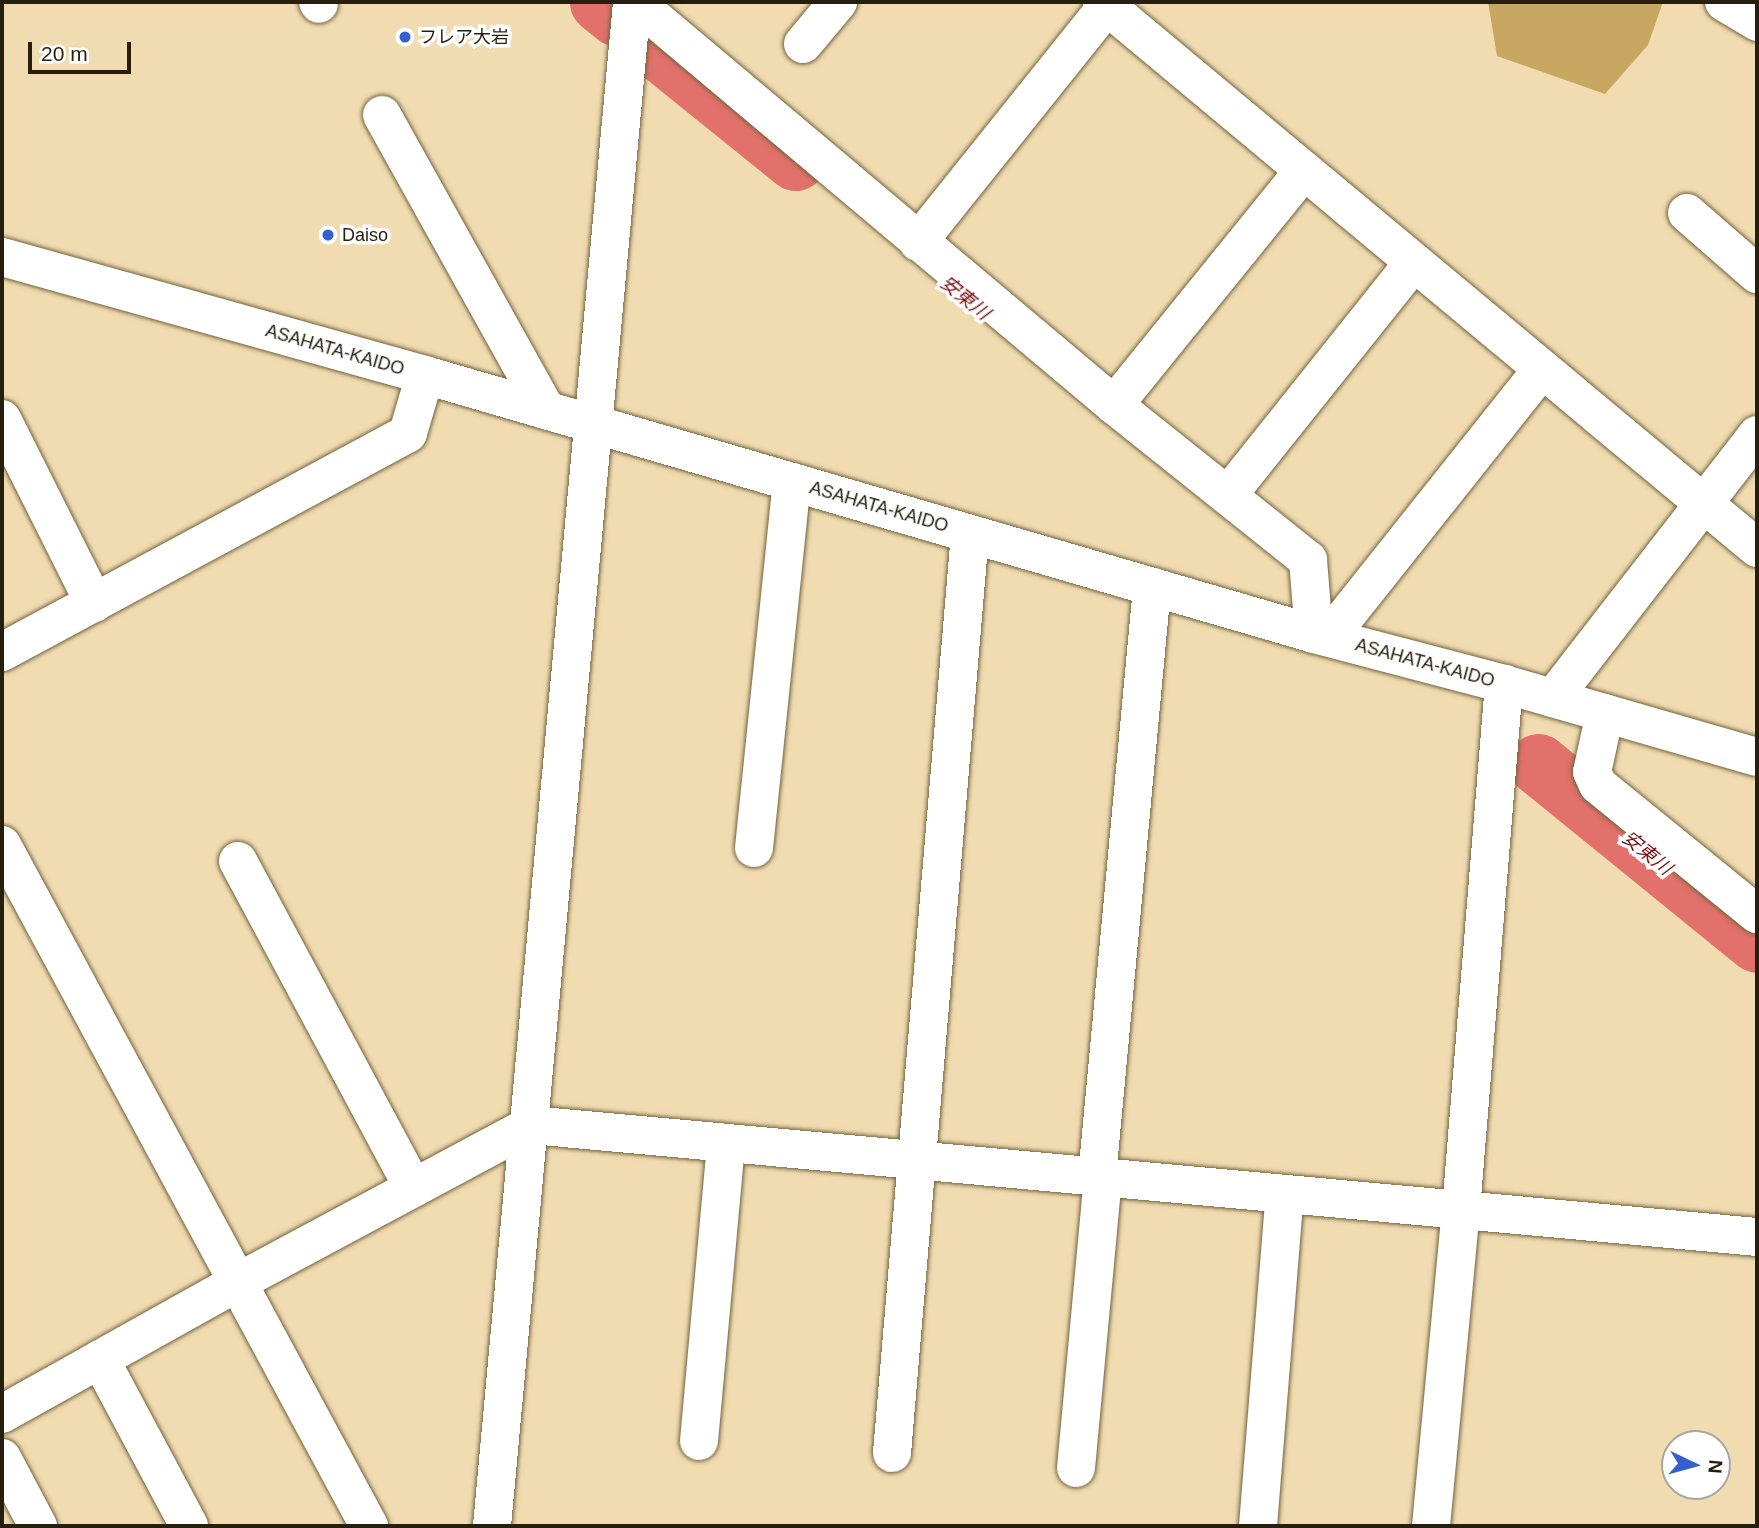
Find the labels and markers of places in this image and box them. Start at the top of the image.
place label: フレア大岩 [419,26,509,48]
marker: フレア大岩 [397,29,413,45]
place label: Daiso [342,224,388,246]
marker: Daiso [320,227,336,243]

